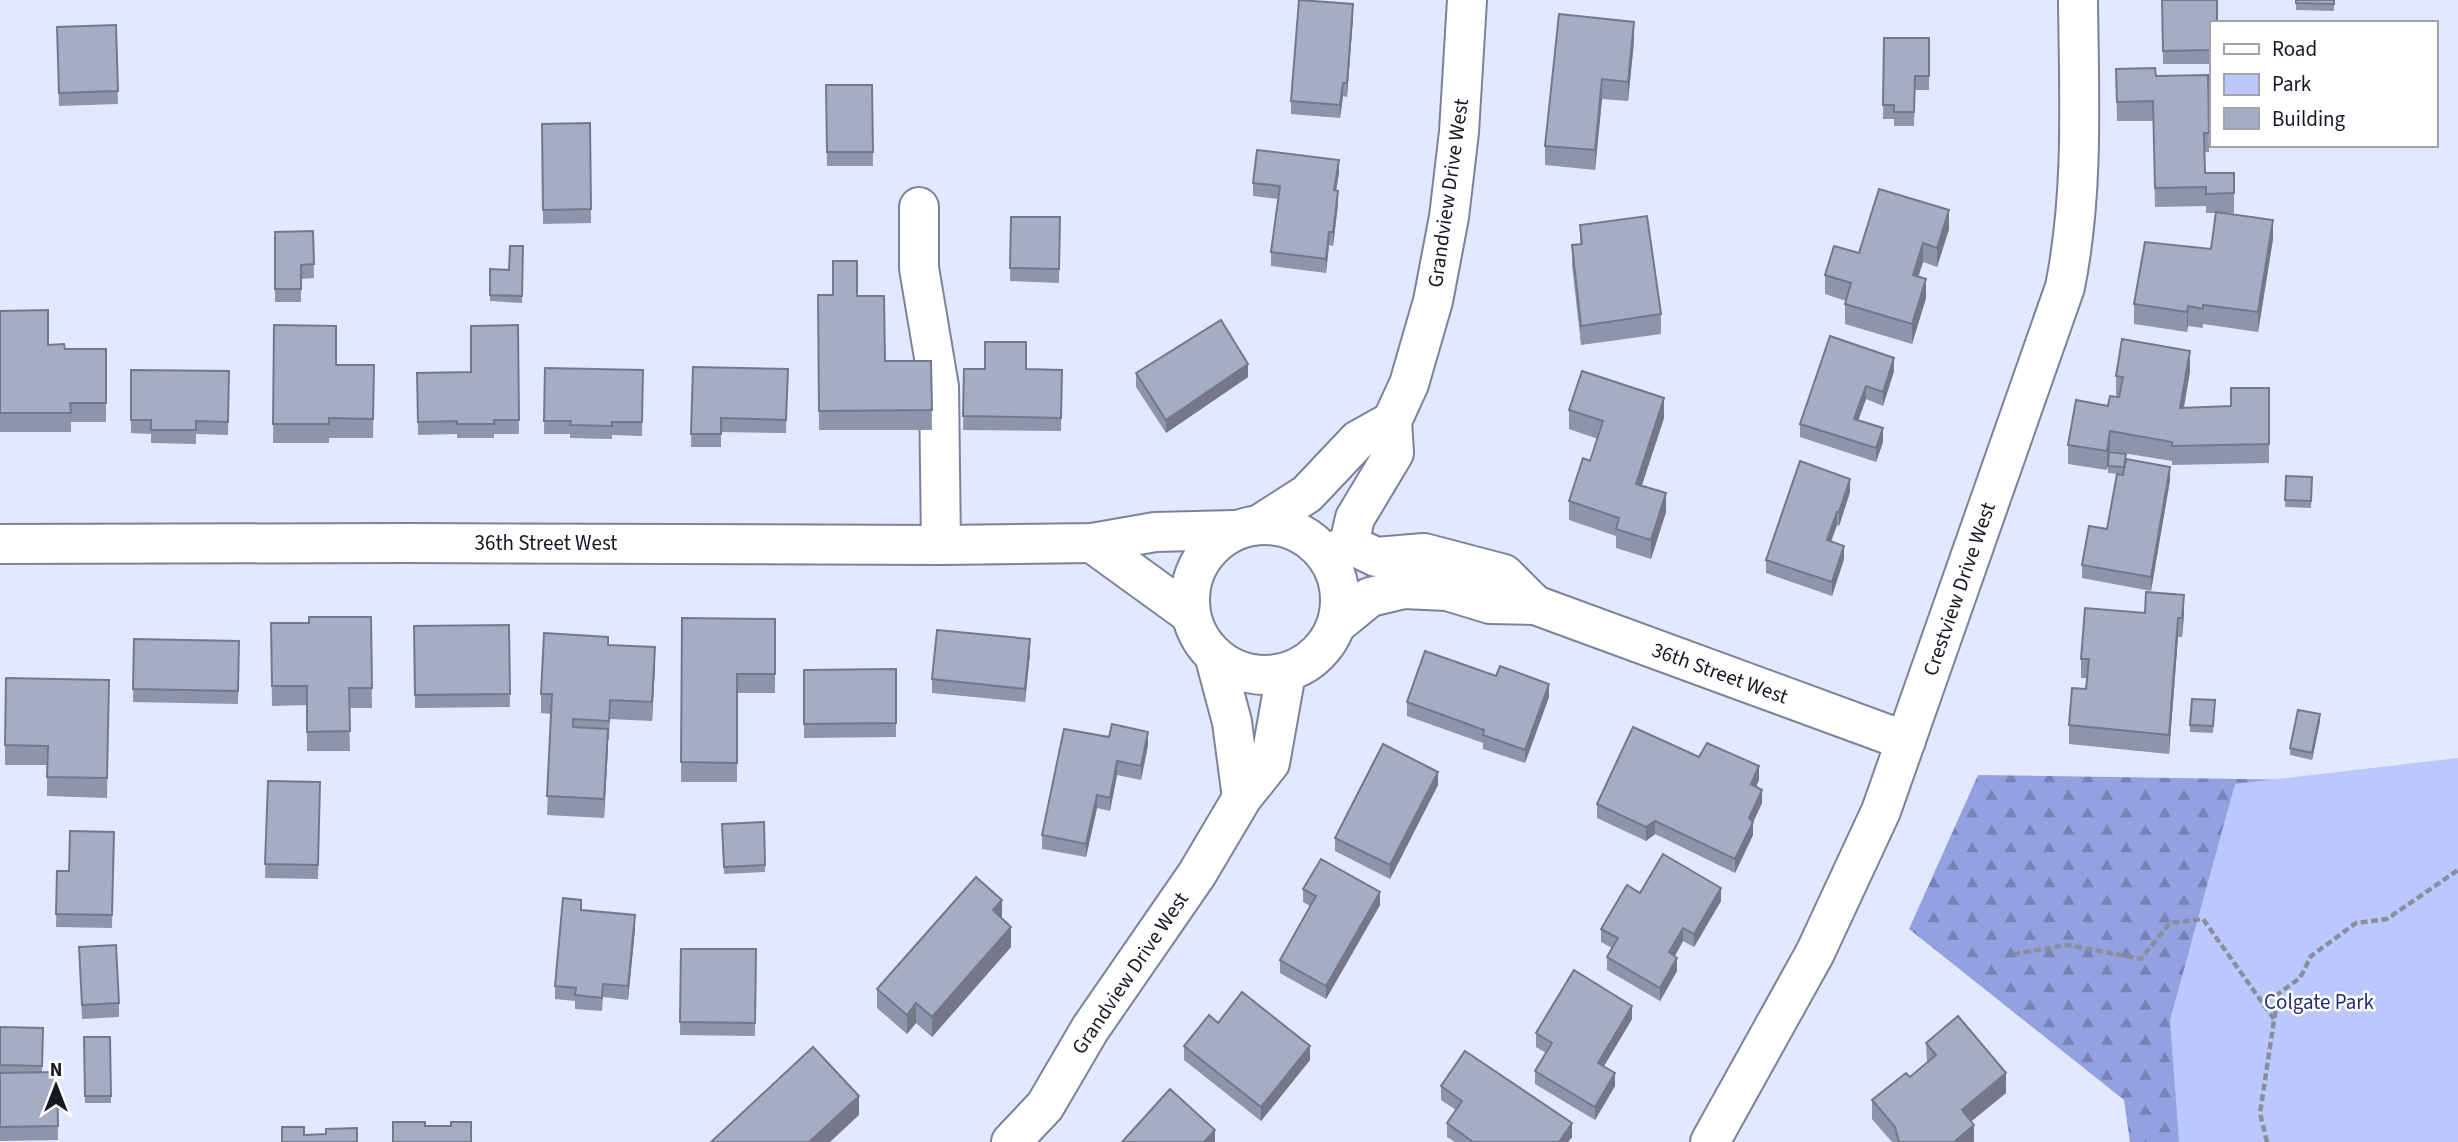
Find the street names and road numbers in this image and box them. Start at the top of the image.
street label: Grandview Drive West [1420,97,1476,289]
street label: Crestview Drive West [1915,498,2003,680]
street label: 36th Street West [475,528,617,558]
street label: 36th Street West [1648,634,1792,712]
street label: Grandview Drive West [1064,886,1196,1060]

